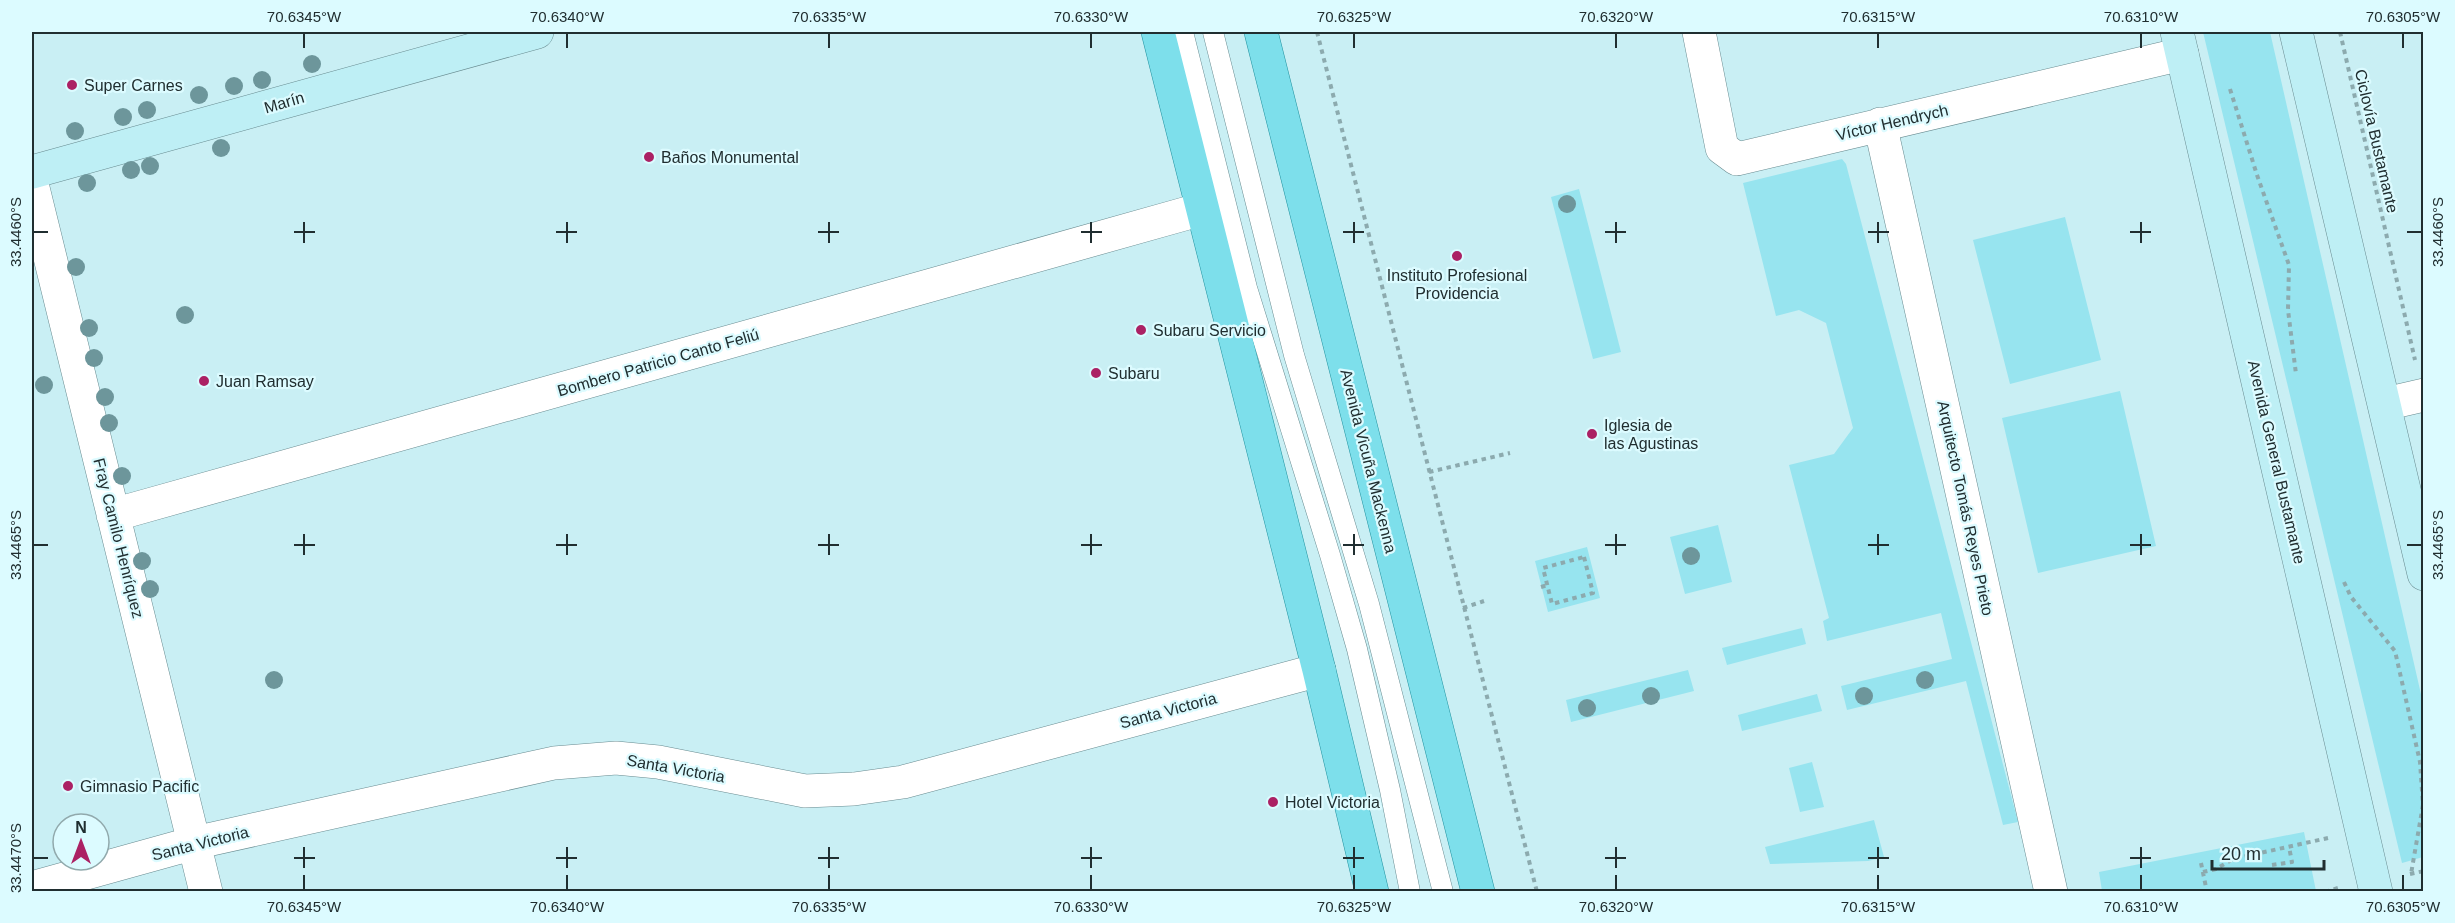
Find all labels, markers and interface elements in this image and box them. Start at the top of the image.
text: 70.6345°W [267,8,342,25]
text: 70.6340°W [530,8,605,25]
text: 70.6335°W [792,8,867,25]
text: 70.6330°W [1054,8,1129,25]
text: 70.6325°W [1317,8,1392,25]
text: 70.6320°W [1579,8,1654,25]
text: 70.6315°W [1841,8,1916,25]
text: 70.6310°W [2104,8,2179,25]
text: 70.6305°W [2366,8,2441,25]
street label: Ciclovía Bustamante [2352,68,2401,215]
place label: Super Carnes [84,77,183,94]
marker: Super Carnes [65,78,79,92]
street label: Marín [262,89,306,116]
street label: Víctor Hendrych [1834,101,1950,144]
place label: Baños Monumental [661,149,799,166]
marker: Baños Monumental [642,150,656,164]
text: 33.4460°S [7,197,24,267]
text: 33.4460°S [2429,197,2446,267]
marker: Instituto Profesional Providencia [1450,249,1464,263]
place label: Instituto Profesional Providencia [1387,267,1527,302]
place label: Subaru Servicio [1153,322,1266,339]
marker: Subaru Servicio [1134,323,1148,337]
street label: Bombero Patricio Canto Feliú [555,326,761,399]
street label: Avenida General Bustamante [2245,359,2308,566]
place label: Subaru [1108,365,1160,382]
marker: Subaru [1089,366,1103,380]
street label: Avenida Vicuña Mackenna [1337,367,1400,555]
place label: Juan Ramsay [216,373,314,390]
marker: Juan Ramsay [197,374,211,388]
street label: Arquitecto Tomás Reyes Prieto [1934,399,1997,617]
place label: Iglesia de las Agustinas [1604,417,1698,452]
marker: Iglesia de las Agustinas [1585,427,1599,441]
street label: Fray Camilo Henríquez [90,456,147,620]
text: 33.4465°S [7,510,24,580]
text: 33.4465°S [2429,510,2446,580]
street label: Santa Victoria [1118,689,1218,732]
street label: Santa Victoria [626,751,726,786]
place label: Gimnasio Pacific [80,778,199,795]
marker: Gimnasio Pacific [61,779,75,793]
place label: Hotel Victoria [1285,794,1380,811]
marker: Hotel Victoria [1266,795,1280,809]
north arrow [51,812,111,872]
text: N [75,819,87,836]
text: 33.4470°S [7,823,24,893]
street label: Santa Victoria [150,823,250,864]
scale bar [2212,833,2324,871]
text: 20 m [2221,844,2261,864]
text: 70.6345°W [267,898,342,915]
text: 70.6340°W [530,898,605,915]
text: 70.6335°W [792,898,867,915]
text: 70.6330°W [1054,898,1129,915]
text: 70.6325°W [1317,898,1392,915]
text: 70.6320°W [1579,898,1654,915]
text: 70.6315°W [1841,898,1916,915]
text: 70.6310°W [2104,898,2179,915]
text: 70.6305°W [2366,898,2441,915]

